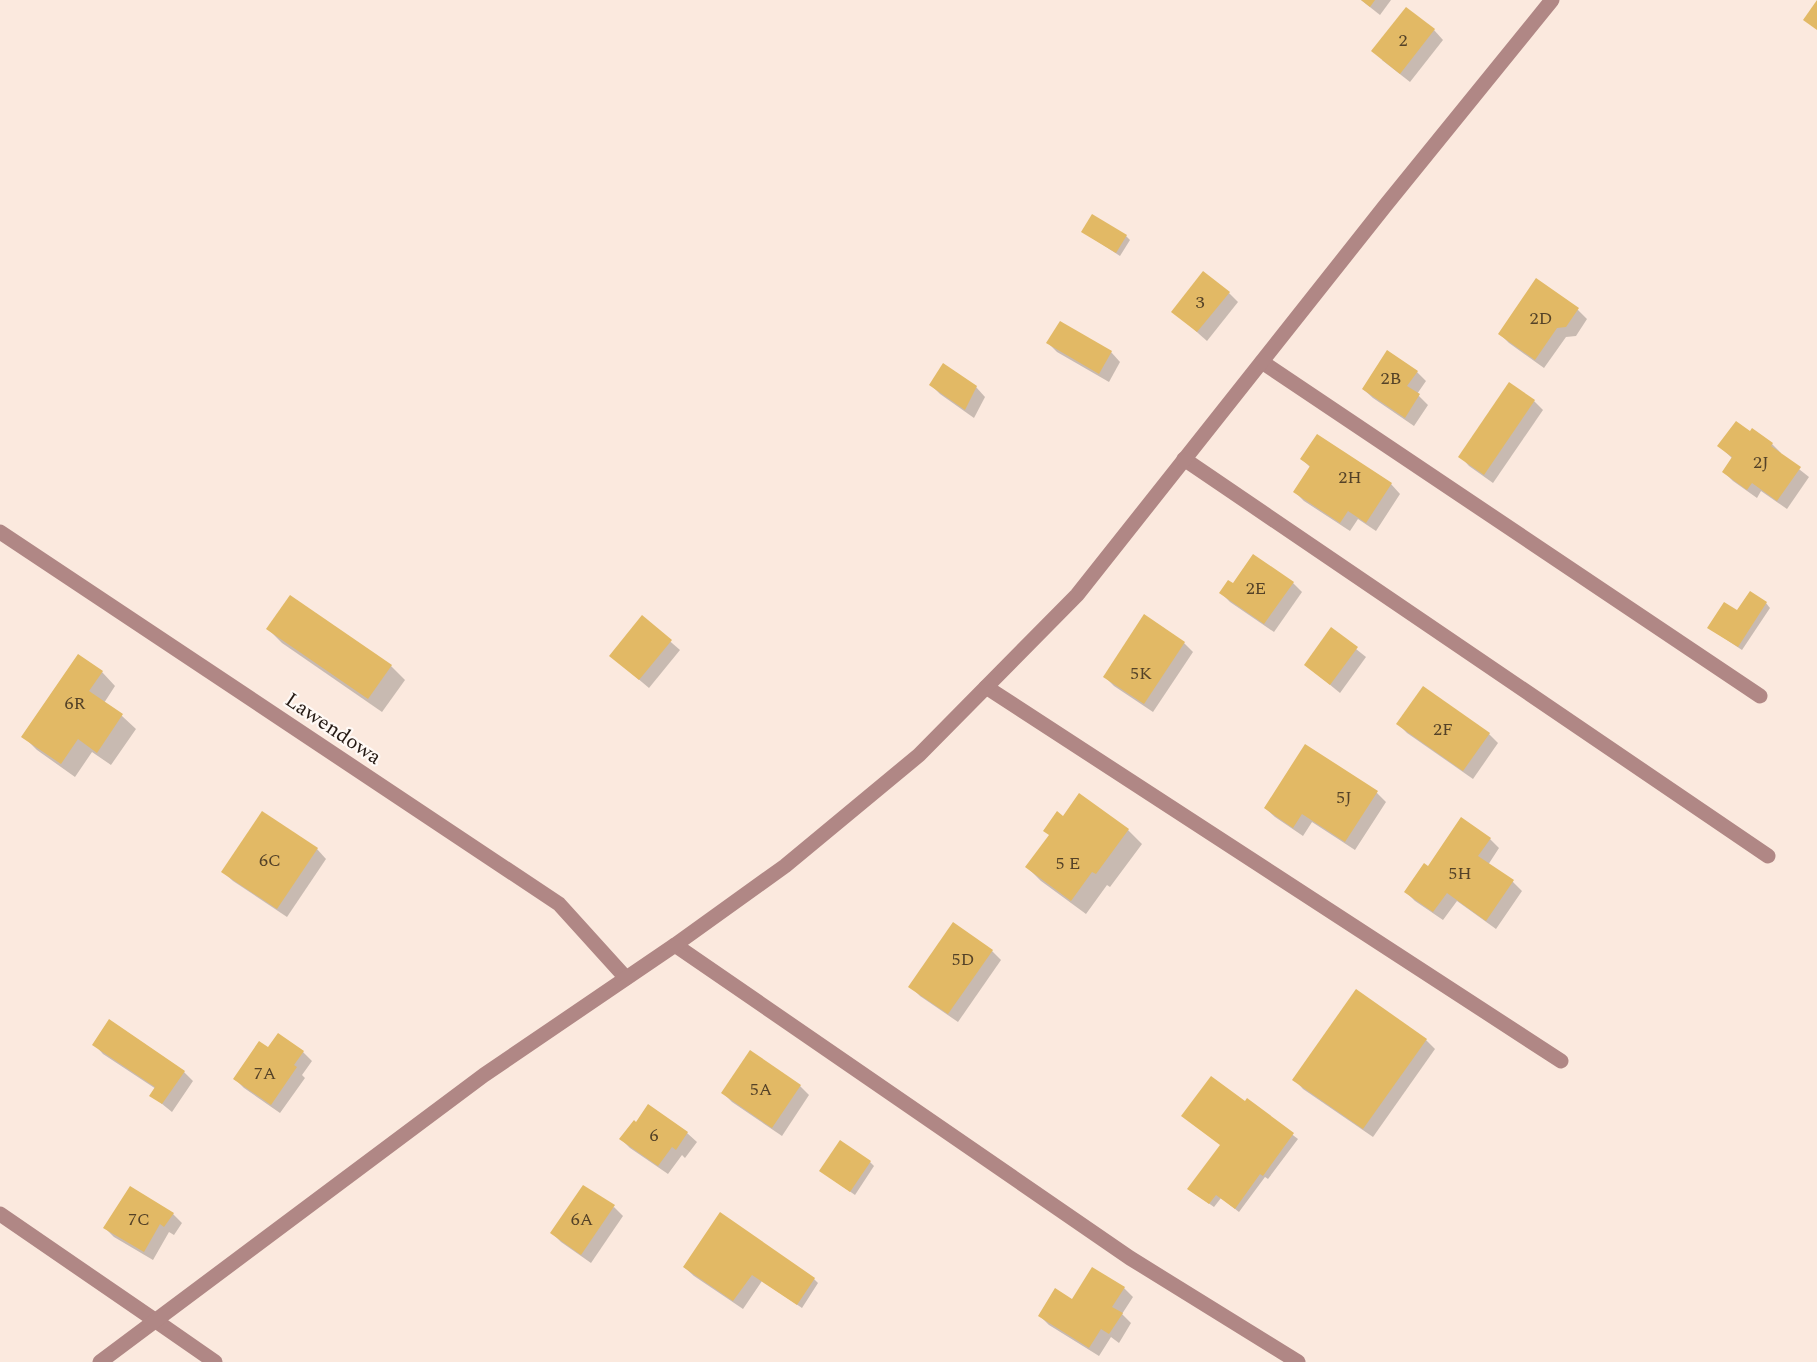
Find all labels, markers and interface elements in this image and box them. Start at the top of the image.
house number: 2 [1399,27,1408,54]
house number: 3 [1196,289,1205,316]
house number: 2D [1530,305,1552,332]
house number: 2B [1381,365,1401,392]
house number: 2J [1753,449,1769,476]
house number: 2H [1338,464,1362,491]
house number: 2E [1246,575,1266,602]
house number: 5K [1130,660,1152,687]
street label: Lawendowa [278,685,389,774]
house number: 6R [65,690,86,717]
house number: 2F [1433,716,1453,743]
house number: 5J [1336,784,1352,811]
house number: 6C [259,847,281,874]
house number: 5 E [1055,850,1081,877]
house number: 5H [1448,860,1472,887]
house number: 5D [952,946,974,973]
house number: 7A [254,1060,276,1087]
house number: 5A [750,1076,772,1103]
house number: 6 [650,1122,659,1149]
house number: 7C [128,1206,150,1233]
house number: 6A [571,1206,593,1233]

